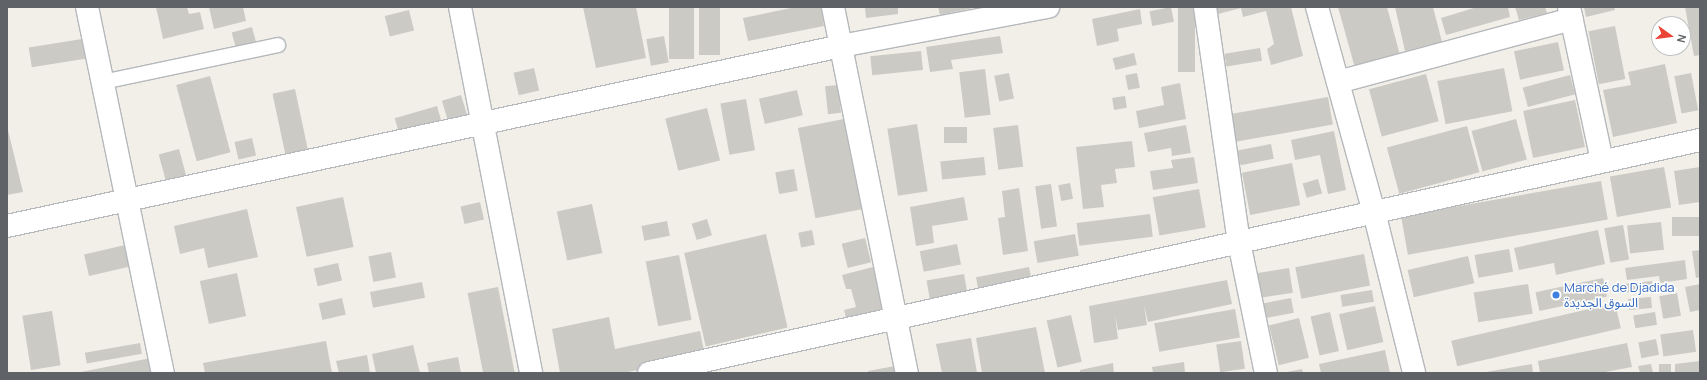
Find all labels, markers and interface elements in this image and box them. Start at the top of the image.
north arrow [1651,16,1691,56]
text: N [1674,33,1690,44]
place label: Marché de Djadida السوق الجديدة [1564,280,1675,311]
marker: Marché de Djadida السوق الجديدة [1551,290,1561,300]

